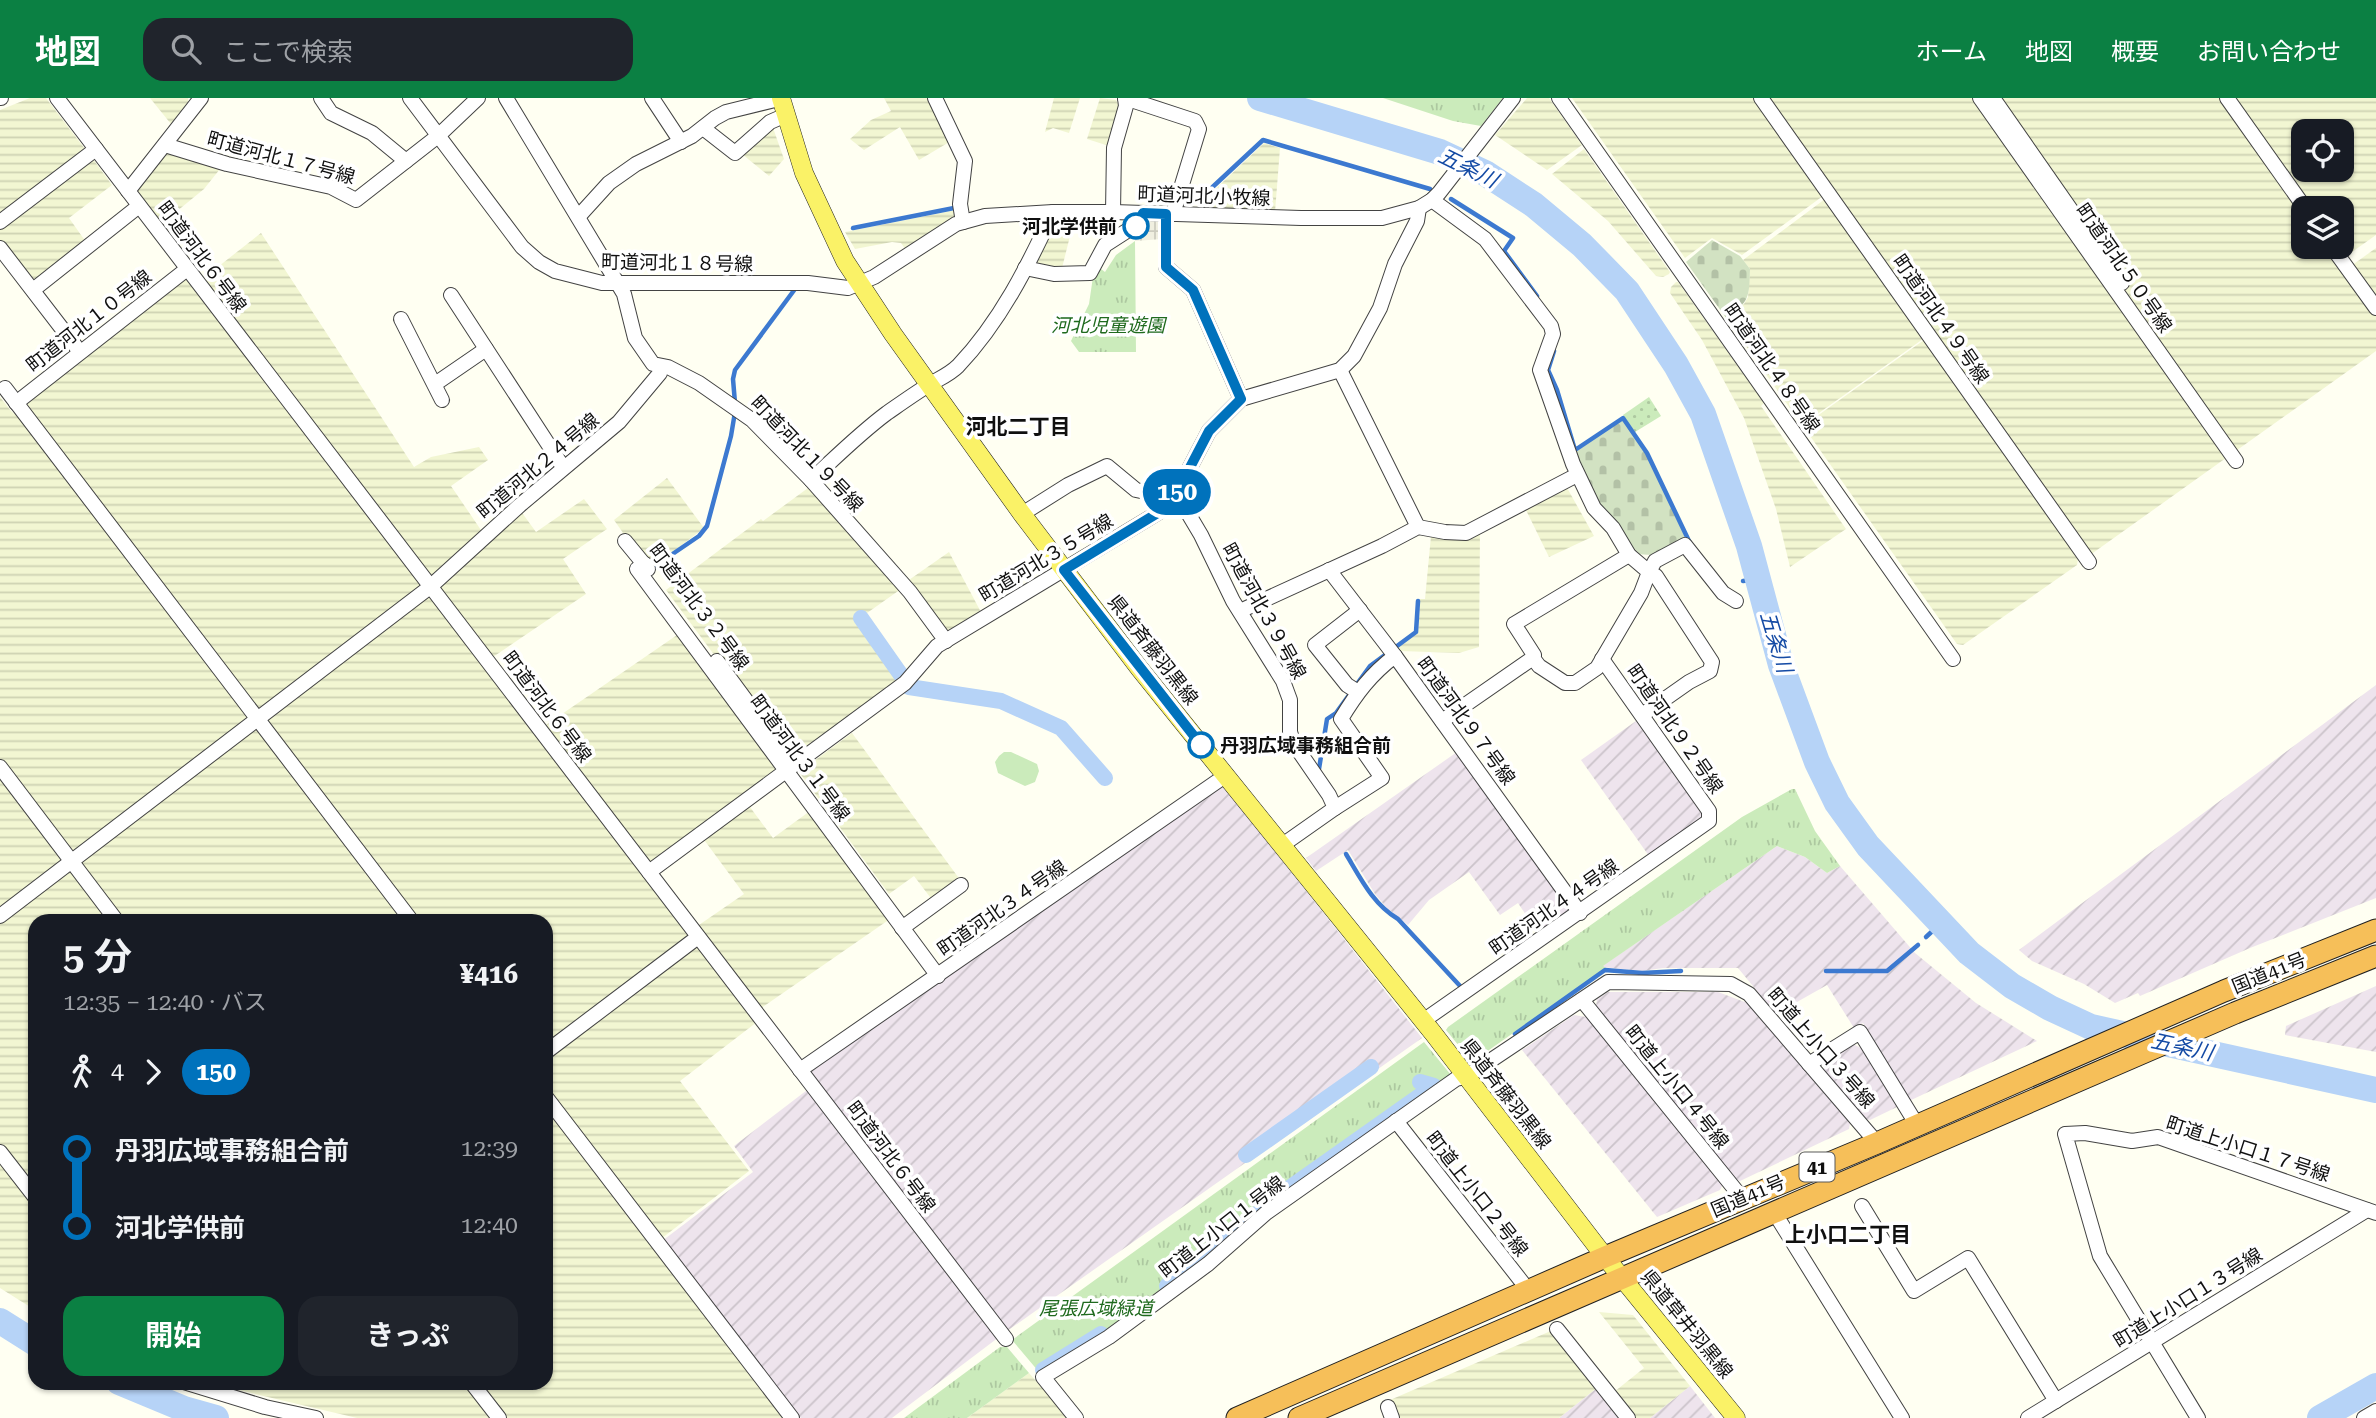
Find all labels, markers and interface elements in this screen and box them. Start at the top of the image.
search box [143,18,633,81]
icon: search [167,30,205,68]
text: 地図 [35,32,101,71]
text: ここで検索 [223,37,353,67]
text: ホーム [1916,38,1987,66]
text: 地図 [2025,38,2073,66]
text: 概要 [2111,38,2159,66]
text: お問い合わせ [2197,38,2341,66]
map controls [2291,119,2354,259]
button: locate [2291,119,2354,182]
street label: 町道河北１７号線 [205,127,357,189]
water label: 五条川 [1434,143,1503,193]
street label: 町道河北小牧線 [1137,182,1271,210]
button: layers [2291,196,2354,259]
street label: 町道河北６号線 [153,197,251,317]
street label: 町道河北５０号線 [2071,199,2177,337]
marker: 河北学供前 [1123,213,1149,239]
place label: 河北学供前 [1022,215,1117,238]
street label: 町道河北１８号線 [601,250,753,276]
street label: 町道河北４９号線 [1888,250,1994,388]
street label: 町道河北１０号線 [22,265,156,377]
street label: 町道河北４８号線 [1719,299,1825,437]
park label: 河北児童遊園 [1051,314,1168,337]
street label: 町道河北１９号線 [746,391,868,517]
street label: 町道河北２４号線 [472,408,604,524]
district label: 河北二丁目 [966,415,1071,439]
line badge: 150 [1137,469,1217,515]
text: 150 [1157,478,1197,506]
street label: 町道河北３５号線 [975,509,1117,607]
street label: 町道河北３２号線 [644,539,754,675]
street label: 町道河北３９号線 [1217,539,1311,683]
street label: 県道斉藤羽黒線 [1103,591,1203,709]
water label: 五条川 [1755,608,1797,678]
street label: 町道河北６号線 [498,647,596,767]
street label: 町道河北９７号線 [1412,653,1520,789]
street label: 町道河北９２号線 [1622,660,1728,798]
street label: 町道河北３１号線 [745,690,855,826]
marker: 丹羽広域事務組合前 [1188,732,1214,758]
place label: 丹羽広域事務組合前 [1220,734,1391,757]
street label: 町道河北４４号線 [1485,854,1623,960]
street label: 町道河北３４号線 [933,855,1071,961]
text: 5 分 [63,935,132,979]
street label: 国道41号 [2228,948,2310,998]
text: ¥416 [460,959,518,989]
street label: 町道上小口３号線 [1762,983,1880,1113]
text: 12:35 – 12:40 · バス [63,989,267,1016]
street label: 町道上小口４号線 [1620,1021,1734,1153]
water label: 五条川 [2149,1029,2217,1066]
street label: 県道斉藤羽黒線 [1456,1035,1556,1153]
icon: walk [63,1053,101,1091]
icon: forward [134,1053,172,1091]
text: 4 [111,1058,124,1085]
text: 150 [196,1058,236,1086]
street label: 町道河北６号線 [842,1097,940,1217]
street label: 町道上小口１７号線 [2163,1112,2333,1186]
street label: 町道上小口２号線 [1421,1127,1533,1261]
text: 12:39 [461,1135,518,1162]
text: 丹羽広域事務組合前 [115,1136,349,1166]
road number: 41 [1800,1152,1834,1182]
street label: 国道41号 [1707,1170,1789,1222]
street label: 町道上小口１号線 [1155,1171,1289,1283]
text: 12:40 [461,1212,518,1239]
text: 河北学供前 [115,1213,245,1243]
district label: 上小口二丁目 [1785,1223,1911,1247]
street label: 町道上小口１３号線 [2109,1243,2267,1353]
street label: 県道草井羽黒線 [1636,1265,1738,1383]
button: 開始 [63,1296,284,1376]
button: きっぷ [298,1296,518,1376]
park label: 尾張広域緑道 [1039,1297,1156,1320]

